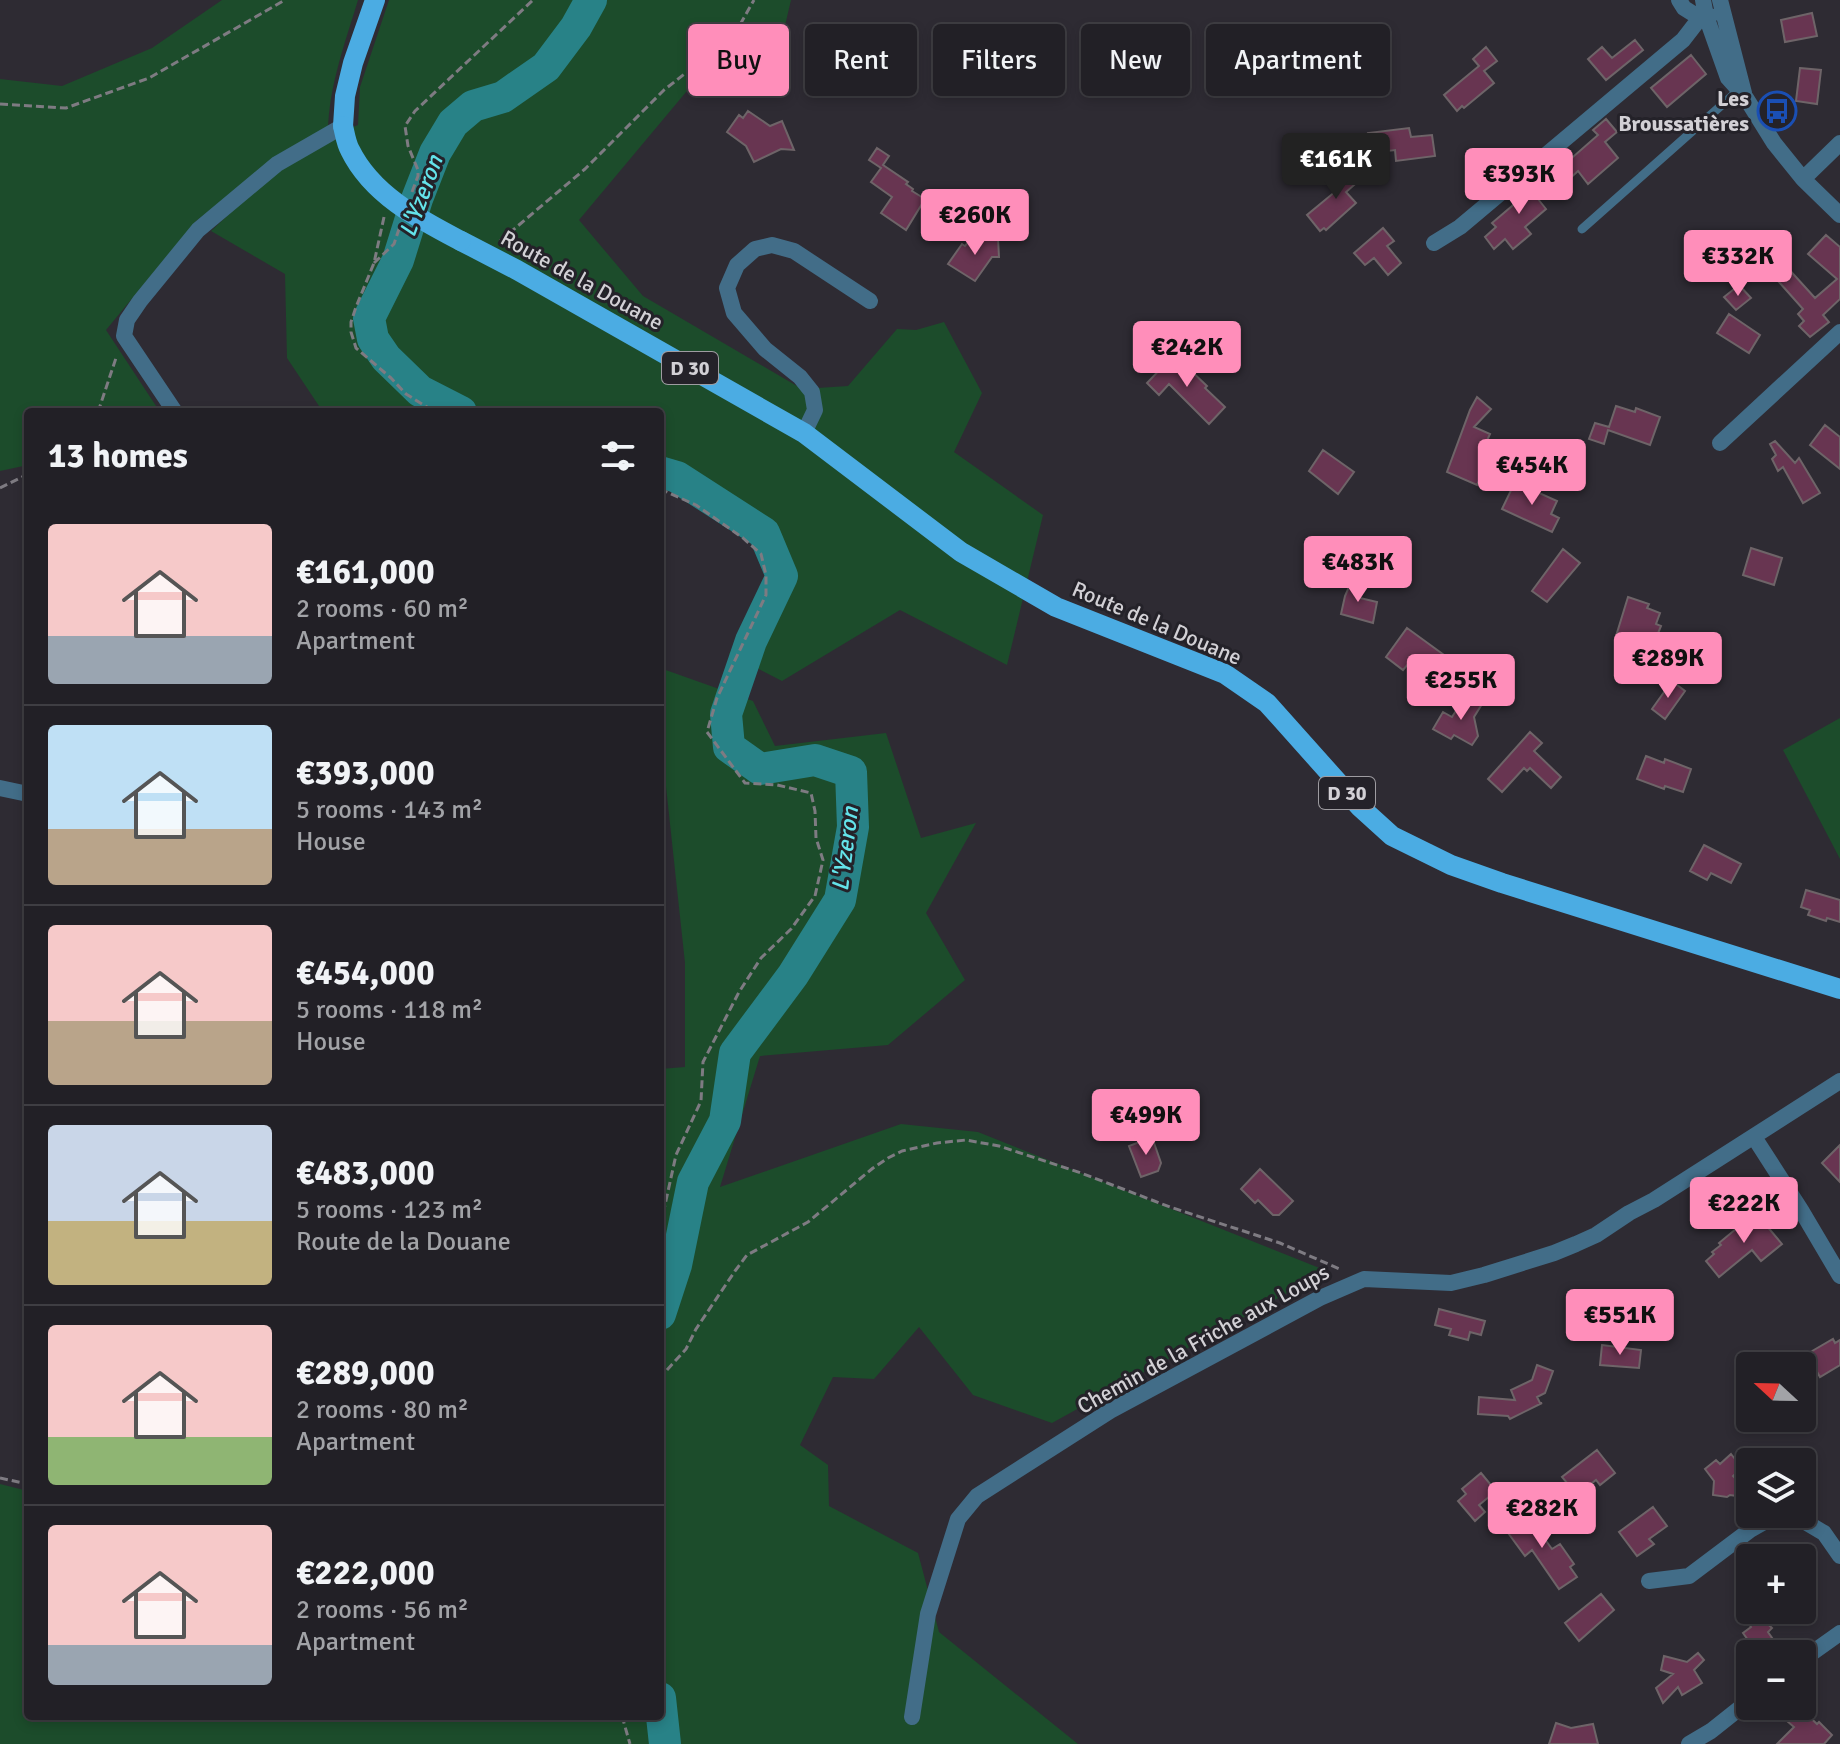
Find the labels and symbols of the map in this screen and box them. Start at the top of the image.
place label: Les Broussatières [1618,85,1749,137]
bus stop icon: Les Broussatières [1756,90,1798,132]
pin: €161K [1280,133,1392,201]
pin: €393K [1463,148,1575,216]
water label: L'Yzeron [392,150,450,241]
pin: €260K [919,189,1031,257]
street label: Route de la Douane [496,224,668,336]
pin: €332K [1682,230,1794,298]
pin: €242K [1131,321,1243,389]
road number: D 30 [662,352,718,384]
pin: €454K [1476,439,1588,507]
pin: €483K [1302,536,1414,604]
street label: Route de la Douane [1068,575,1246,671]
pin: €289K [1612,632,1724,700]
pin: €255K [1405,654,1517,722]
road number: D 30 [1319,777,1375,809]
water label: L'Yzeron [825,804,865,893]
pin: €499K [1090,1089,1202,1157]
pin: €222K [1688,1177,1800,1245]
street label: Chemin de la Friche aux Loups [1072,1258,1334,1420]
pin: €551K [1564,1289,1676,1357]
north arrow [1736,1352,1816,1432]
pin: €282K [1486,1482,1598,1550]

